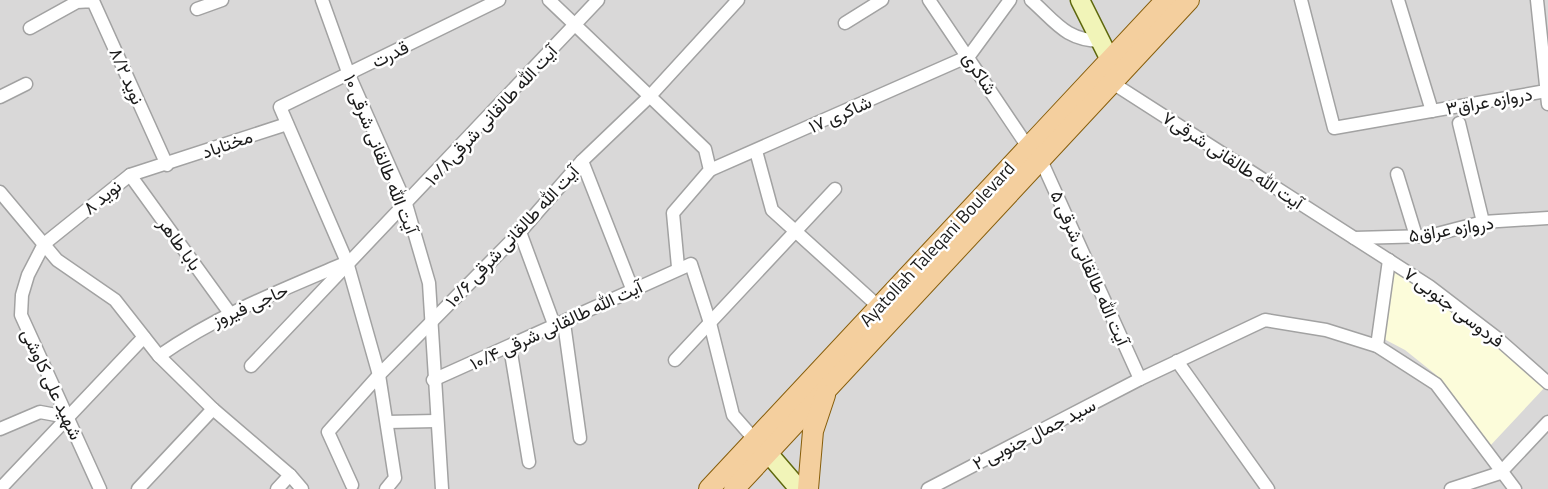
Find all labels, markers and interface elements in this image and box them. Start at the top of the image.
street label: قدرت [367,33,413,75]
street label: آیت الله طالقانی شرقی۱۰/۸ [418,37,565,191]
street label: نوید ۸/۲ [103,43,151,109]
street label: شاکری [956,46,1004,100]
street label: آیت الله طالقانی شرقی ۱۰ [337,70,426,239]
street label: دروازه عراق۳ [1444,80,1534,122]
street label: شاکری ۱۷ [804,88,876,140]
street label: آیت الله طالقانی شرقی۷ [1157,104,1310,217]
street label: مختاباد [198,123,256,165]
street label: Ayatollah Taleqani Boulevard [853,155,1021,333]
street label: آیت الله طالقانی شرقی ۱۰/۶ [439,157,587,313]
street label: نوید ۸ [77,173,127,221]
street label: آیت الله طالقانی شرقی ۵ [1044,186,1137,352]
street label: دروازه عراق۵ [1406,209,1496,249]
street label: بابا طاهر [151,211,209,276]
street label: فردوسی جنوبی ۷ [1398,260,1510,354]
street label: آیت الله طالقانی شرقی ۱۰/۴ [465,272,648,377]
street label: حاجی فیروز [207,276,292,334]
street label: شهید علی کاوشی [14,324,90,444]
street label: سید جمال جنوبی ۲ [968,391,1100,477]

